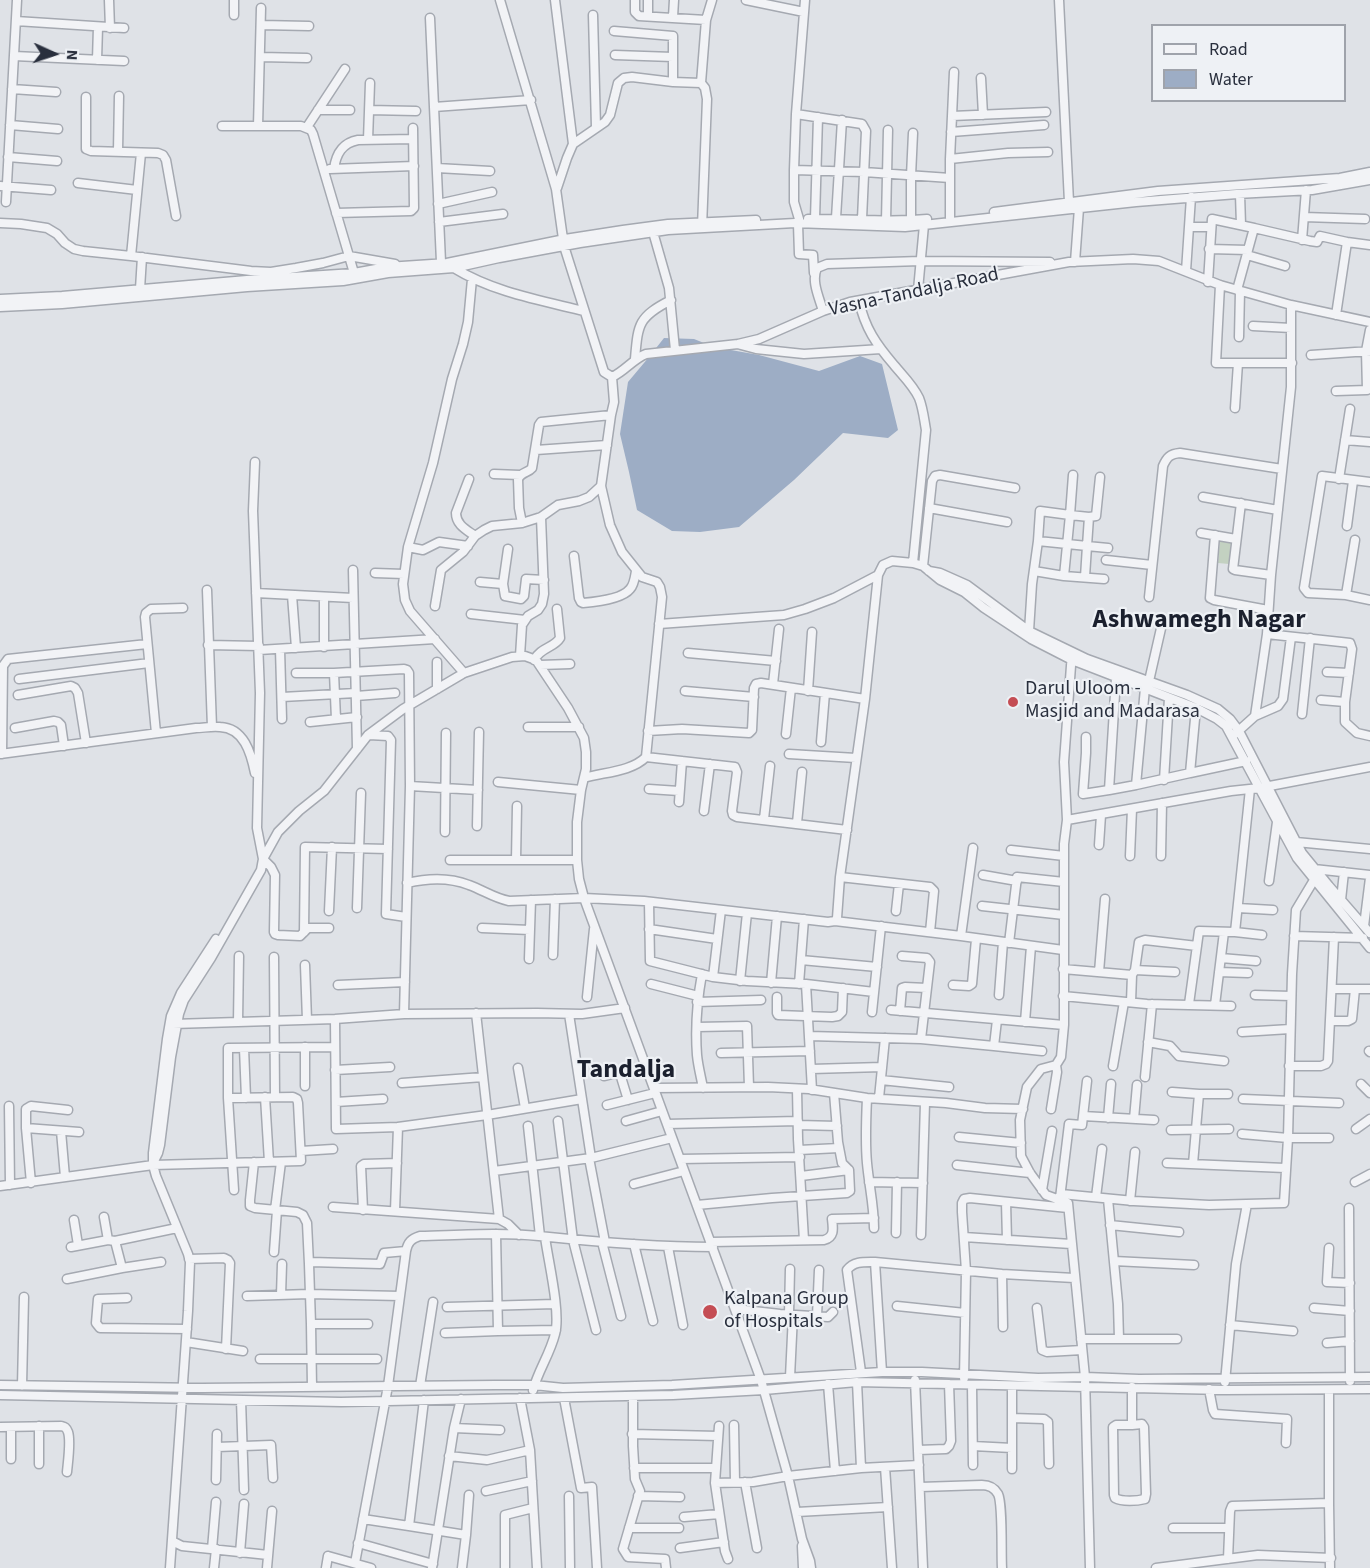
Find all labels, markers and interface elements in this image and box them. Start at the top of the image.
north arrow [24,24,84,84]
legend [1151,24,1346,102]
text: Road [1209,37,1248,62]
text: N [61,49,83,61]
text: Water [1209,67,1253,92]
street label: Vasna-Tandalja Road [827,263,1001,323]
district label: Ashwamegh Nagar [1092,605,1306,637]
place label: Darul Uloom - Masjid and Madarasa [1025,678,1200,725]
marker: Darul Uloom - Masjid and Madarasa [1006,695,1020,709]
district label: Tandalja [577,1055,675,1087]
place label: Kalpana Group of Hospitals [724,1288,849,1335]
marker: Kalpana Group of Hospitals [701,1303,719,1321]

